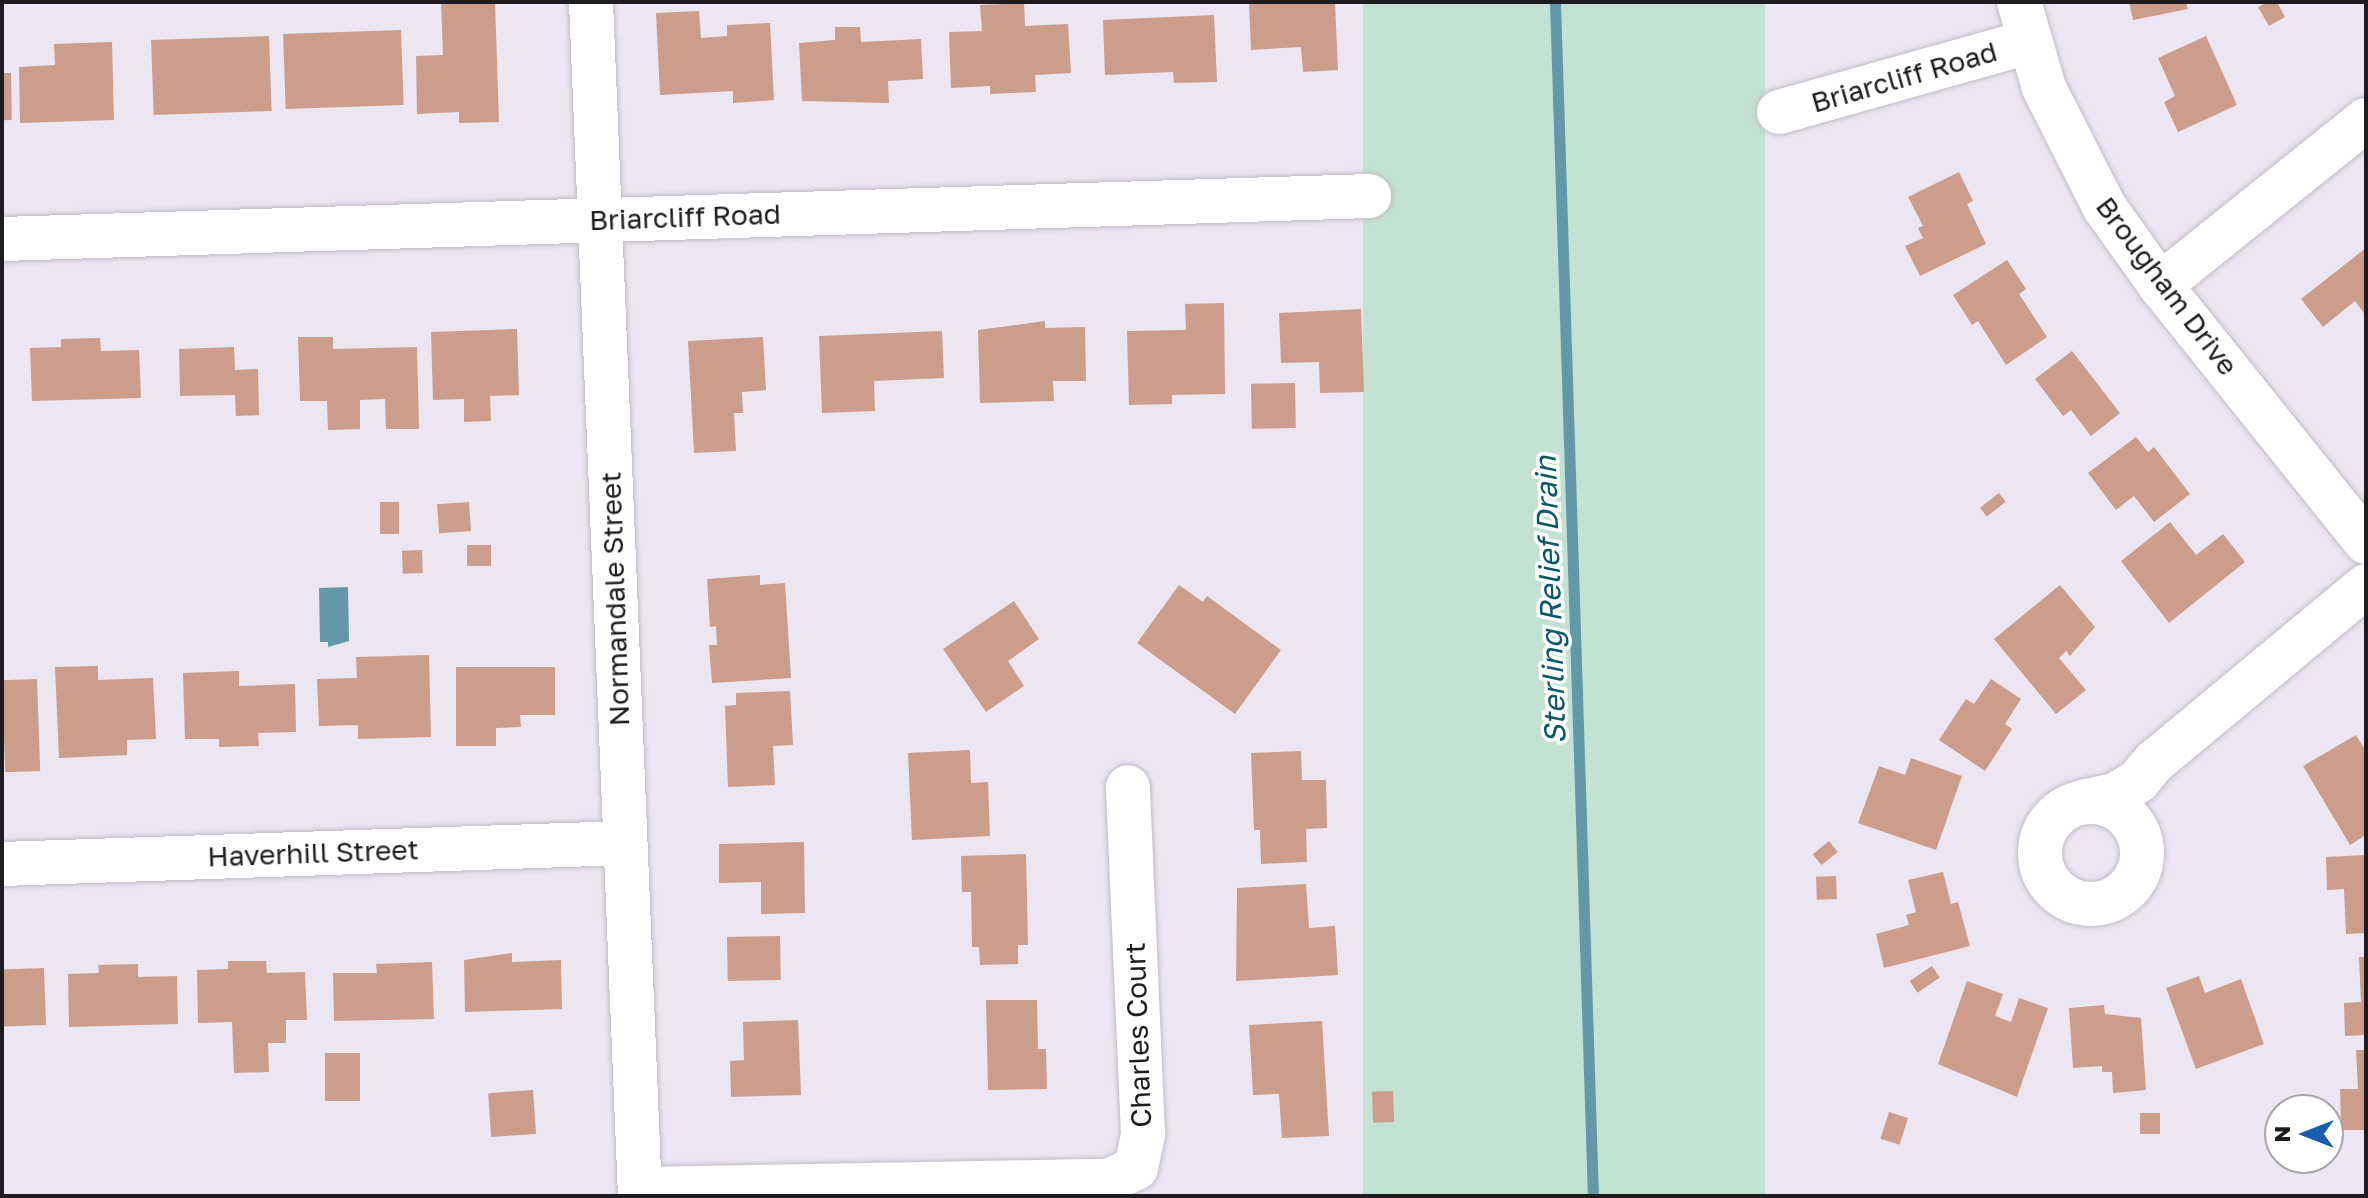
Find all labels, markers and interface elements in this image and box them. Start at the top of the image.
street label: Briarcliff Road [1807,34,2001,120]
street label: Brougham Drive [2089,190,2245,382]
street label: Briarcliff Road [589,197,781,237]
water label: Sterling Relief Drain [1527,455,1573,745]
street label: Normandale Street [594,471,636,727]
street label: Haverhill Street [207,833,419,873]
street label: Charles Court [1118,942,1158,1128]
north arrow [2264,1094,2344,1174]
text: N [2268,1126,2295,1142]

